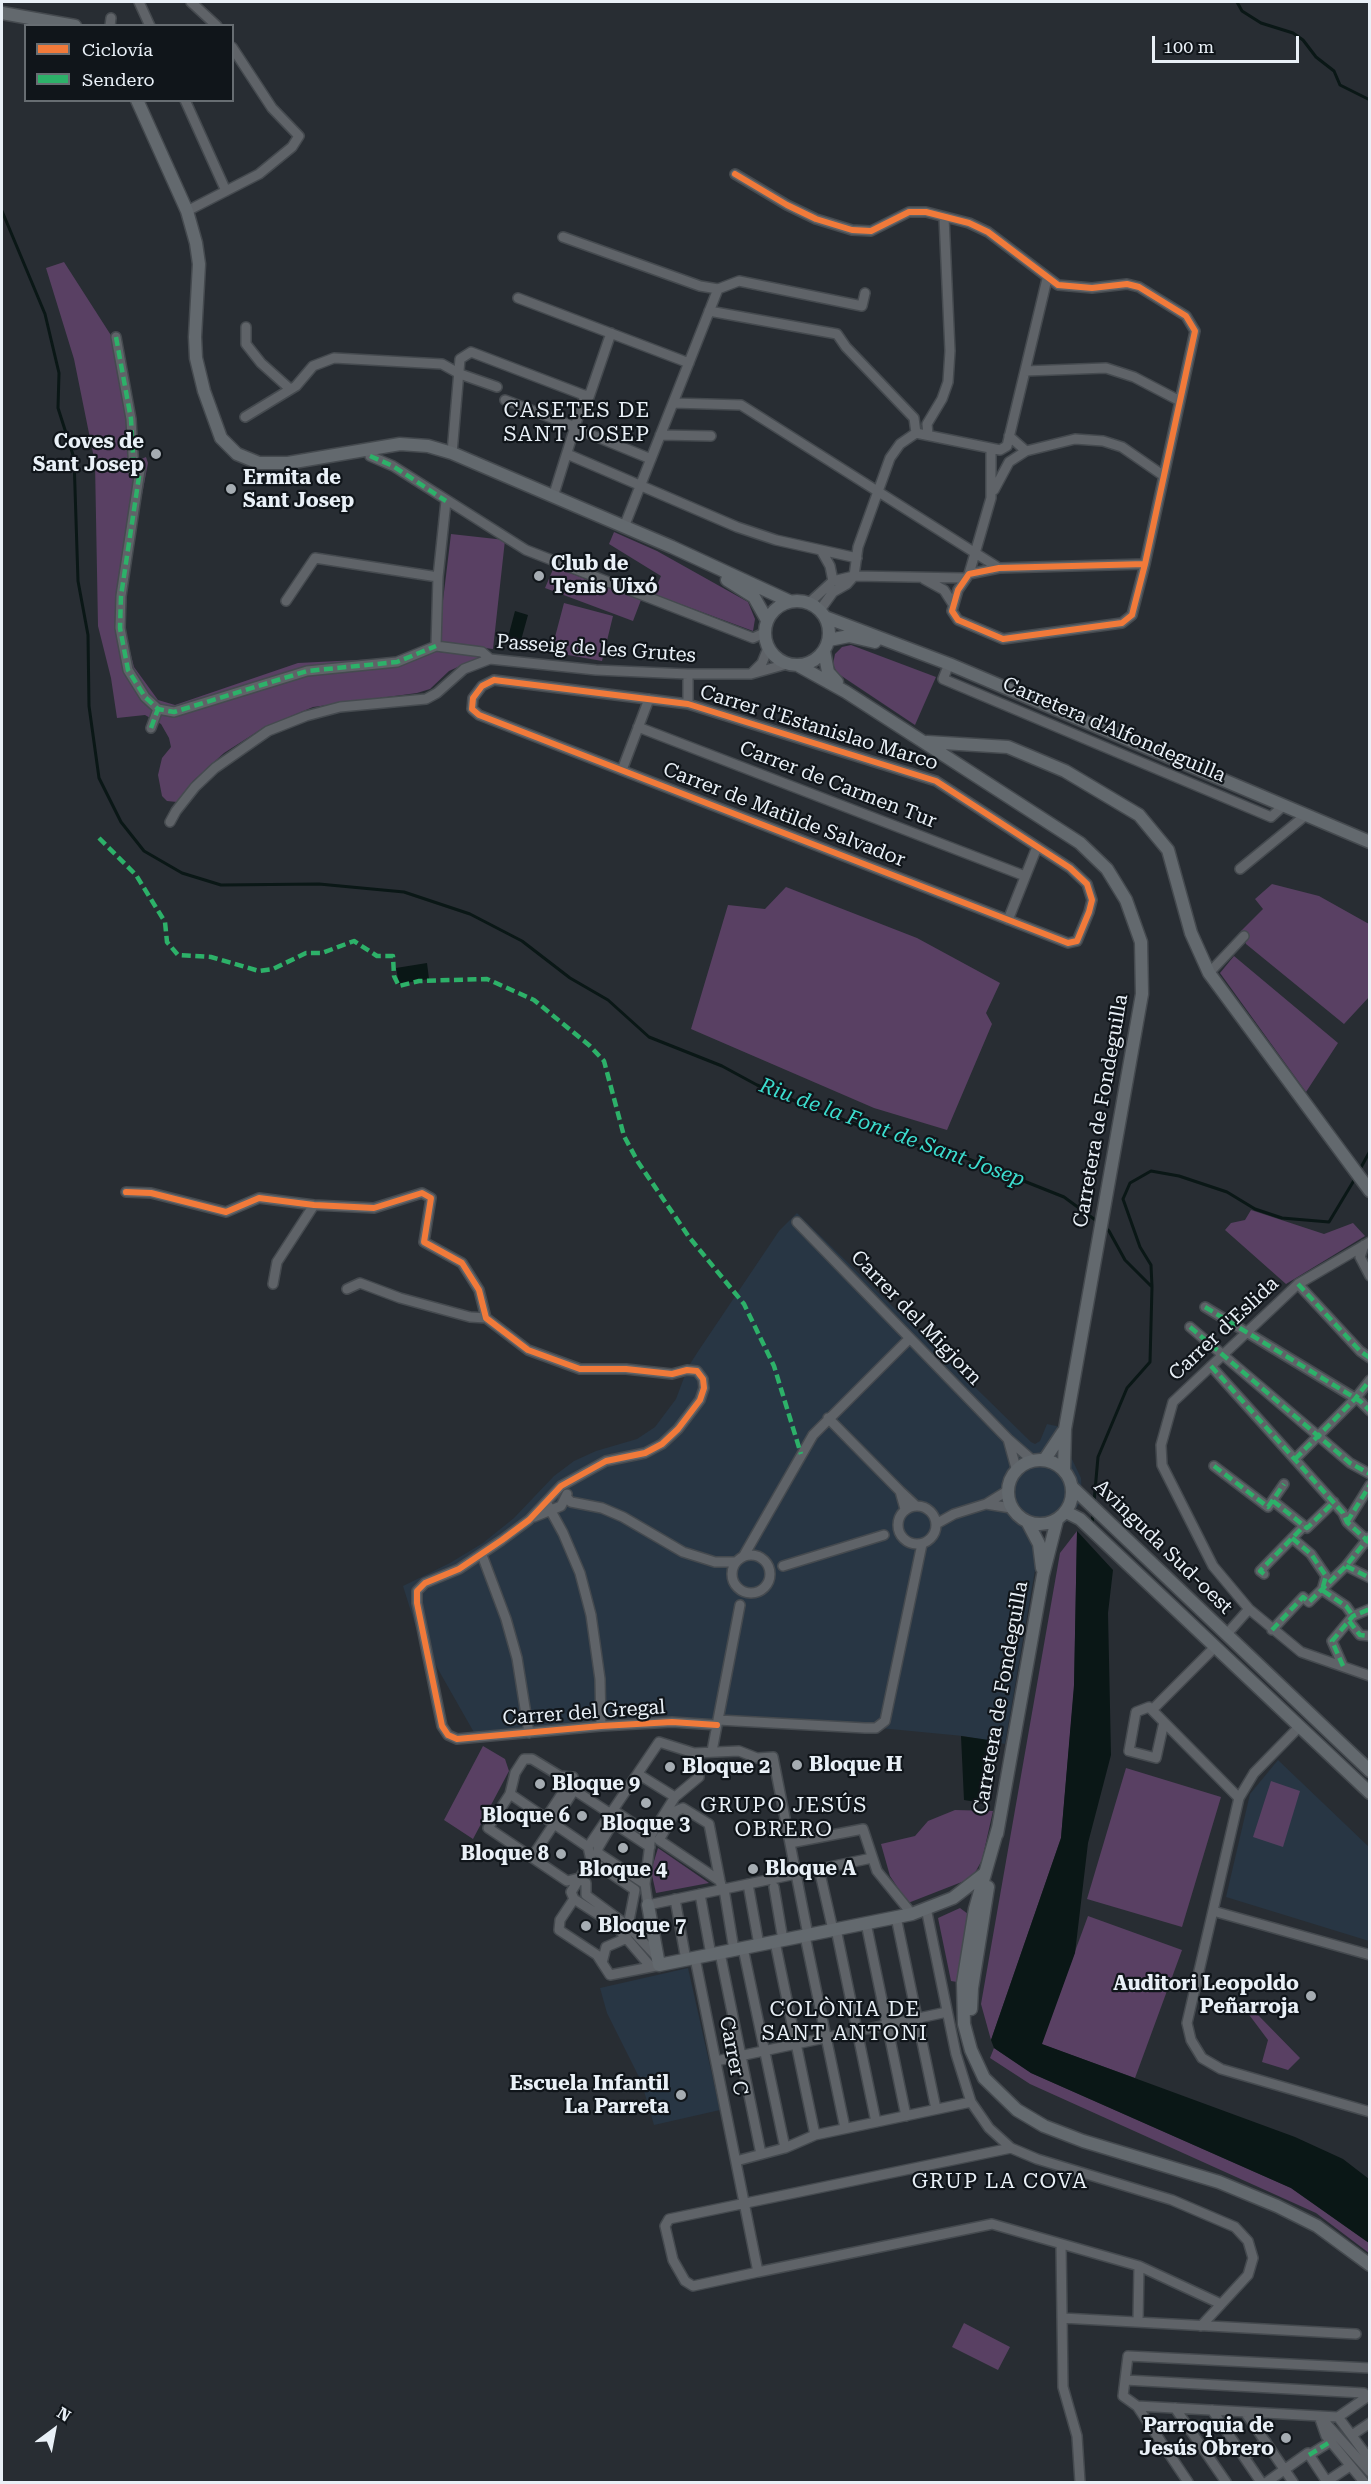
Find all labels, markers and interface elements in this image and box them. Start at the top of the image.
legend [24,24,234,102]
scale bar [1155,24,1302,62]
text: 100 m [1163,36,1214,57]
text: Ciclovía [82,39,153,60]
text: Sendero [82,69,155,90]
district label: CASETES DE SANT JOSEP [503,398,651,448]
place label: Coves de Sant Josep [33,430,144,477]
marker: Coves de Sant Josep [149,447,163,461]
place label: Ermita de Sant Josep [243,466,354,513]
marker: Ermita de Sant Josep [224,482,238,496]
place label: Club de Tenis Uixó [551,552,658,599]
marker: Club de Tenis Uixó [532,569,546,583]
street label: Passeig de les Grutes [495,630,697,668]
street label: Carretera d'Alfondeguilla [999,672,1229,788]
street label: Carrer d'Estanislao Marco [697,680,941,776]
street label: Carrer de Carmen Tur [736,736,940,834]
street label: Carrer de Matilde Salvador [659,758,909,872]
street label: Carretera de Fondeguilla [1069,992,1133,1230]
water label: Riu de la Font de Sant Josep [756,1073,1028,1193]
street label: Carrer del Migjorn [846,1246,986,1390]
street label: Carrer d'Eslida [1164,1272,1284,1386]
street label: Avinguda Sud-oest [1089,1475,1237,1619]
street label: Carretera de Fondeguilla [969,1579,1033,1817]
street label: Carrer del Gregal [502,1695,666,1731]
place label: Bloque H [809,1753,903,1777]
place label: Bloque 2 [682,1755,770,1779]
marker: Bloque H [790,1758,804,1772]
marker: Bloque 2 [663,1760,677,1774]
place label: Bloque 9 [552,1772,640,1796]
marker: Bloque 9 [533,1777,547,1791]
district label: GRUPO JESÚS OBRERO [700,1793,868,1843]
marker: Bloque 3 [639,1796,653,1810]
place label: Bloque 6 [482,1804,570,1828]
marker: Bloque 6 [575,1809,589,1823]
place label: Bloque 3 [602,1812,690,1836]
marker: Bloque 4 [616,1841,630,1855]
place label: Bloque 8 [461,1842,549,1866]
marker: Bloque 8 [554,1847,568,1861]
place label: Bloque A [765,1857,857,1881]
place label: Bloque 4 [579,1858,667,1882]
marker: Bloque A [746,1862,760,1876]
place label: Bloque 7 [598,1914,686,1938]
marker: Bloque 7 [579,1919,593,1933]
place label: Auditori Leopoldo Peñarroja [1113,1972,1299,2019]
marker: Auditori Leopoldo Peñarroja [1304,1989,1318,2003]
district label: COLÒNIA DE SANT ANTONI [762,1997,928,2047]
street label: Carrer C [714,2014,752,2098]
place label: Escuela Infantil La Parreta [510,2072,669,2119]
marker: Escuela Infantil La Parreta [674,2088,688,2102]
district label: GRUP LA COVA [912,2169,1088,2195]
north arrow [24,2400,84,2460]
text: N [54,2403,74,2426]
place label: Parroquia de Jesús Obrero [1140,2414,1274,2461]
marker: Parroquia de Jesús Obrero [1279,2431,1293,2445]

